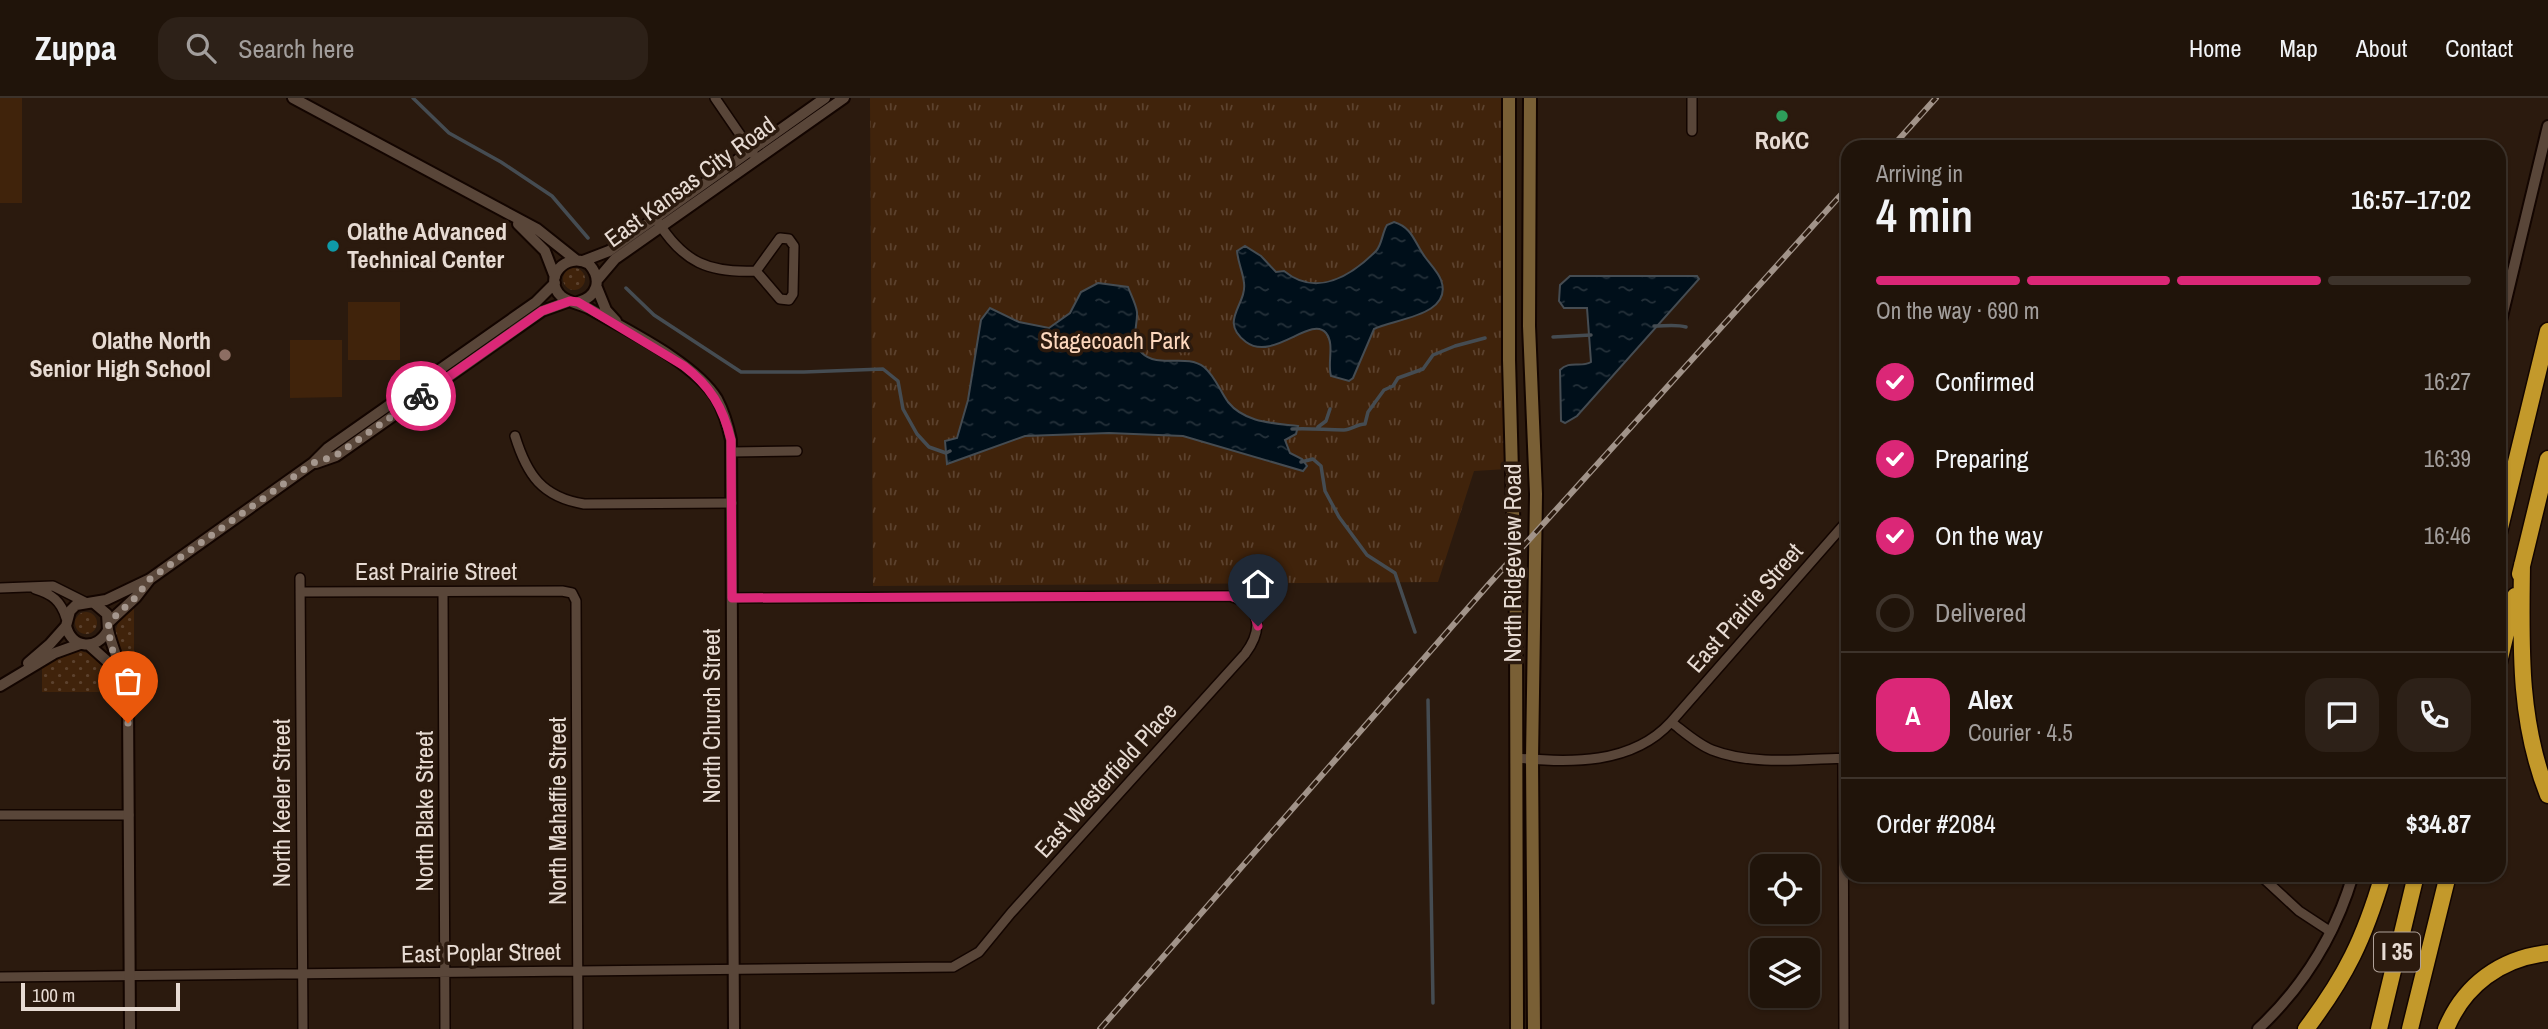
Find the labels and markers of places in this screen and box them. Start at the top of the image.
marker: RoKC [1774,108,1790,124]
place label: RoKC [1755,124,1809,156]
place label: Olathe Advanced Technical Center [347,215,507,275]
marker: Olathe Advanced Technical Center [325,238,341,254]
place label: Olathe North Senior High School [29,324,211,384]
marker: Olathe North Senior High School [217,347,233,363]
pin [1228,554,1288,626]
pin [98,651,158,723]

